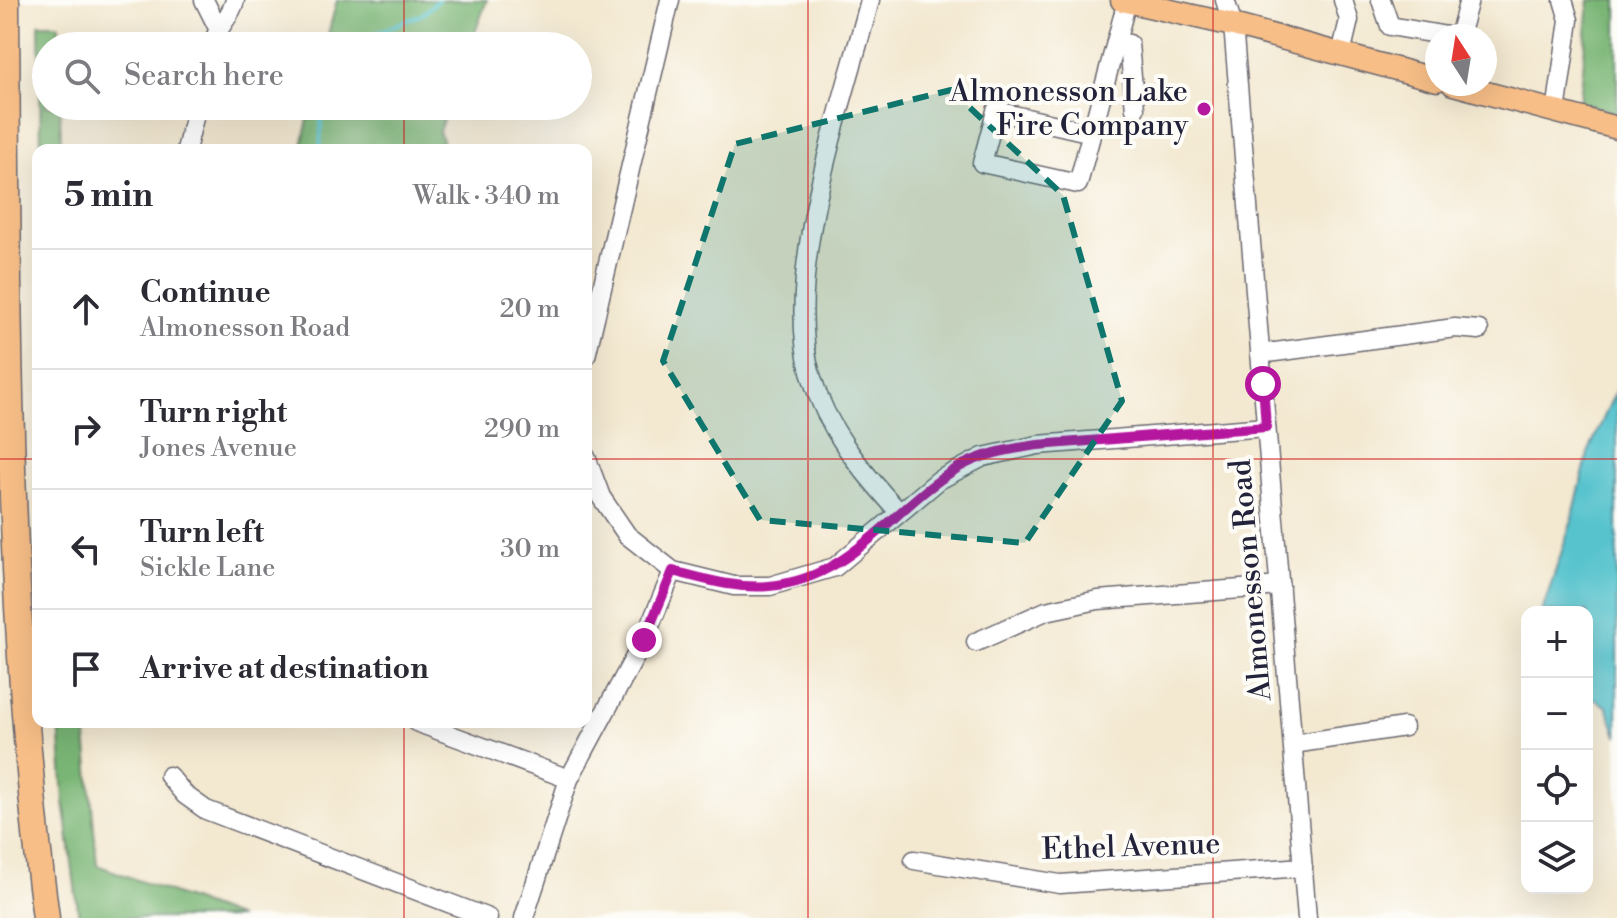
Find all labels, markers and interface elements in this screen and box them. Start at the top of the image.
north arrow [1425,24,1497,96]
search box [32,32,592,120]
icon: search [60,54,104,98]
text: Search here [124,57,284,95]
place label: Almonesson Lake Fire Company [949,73,1188,145]
marker: Almonesson Lake Fire Company [1195,100,1213,118]
text: 5 min [64,175,153,217]
text: Walk · 340 m [413,180,560,212]
text: Continue [140,274,271,312]
icon: ahead [64,287,108,331]
text: 20 m [500,293,560,325]
text: Almonesson Road [140,312,350,344]
route start [1245,366,1281,402]
text: Turn right [140,394,287,432]
icon: right [64,407,108,451]
text: 290 m [484,413,560,445]
text: Jones Avenue [140,432,297,464]
street label: Almonesson Road [1222,458,1281,703]
text: Turn left [140,514,264,552]
icon: left [64,527,108,571]
text: 30 m [500,533,560,565]
text: Sickle Lane [140,552,275,584]
map controls [1521,606,1593,894]
button: + [1521,606,1593,678]
route end [626,622,662,658]
icon: arrive [64,647,108,691]
text: Arrive at destination [140,650,429,688]
button: − [1521,678,1593,750]
button: locate [1521,750,1593,822]
button: layers [1521,822,1593,894]
street label: Ethel Avenue [1041,825,1221,869]

